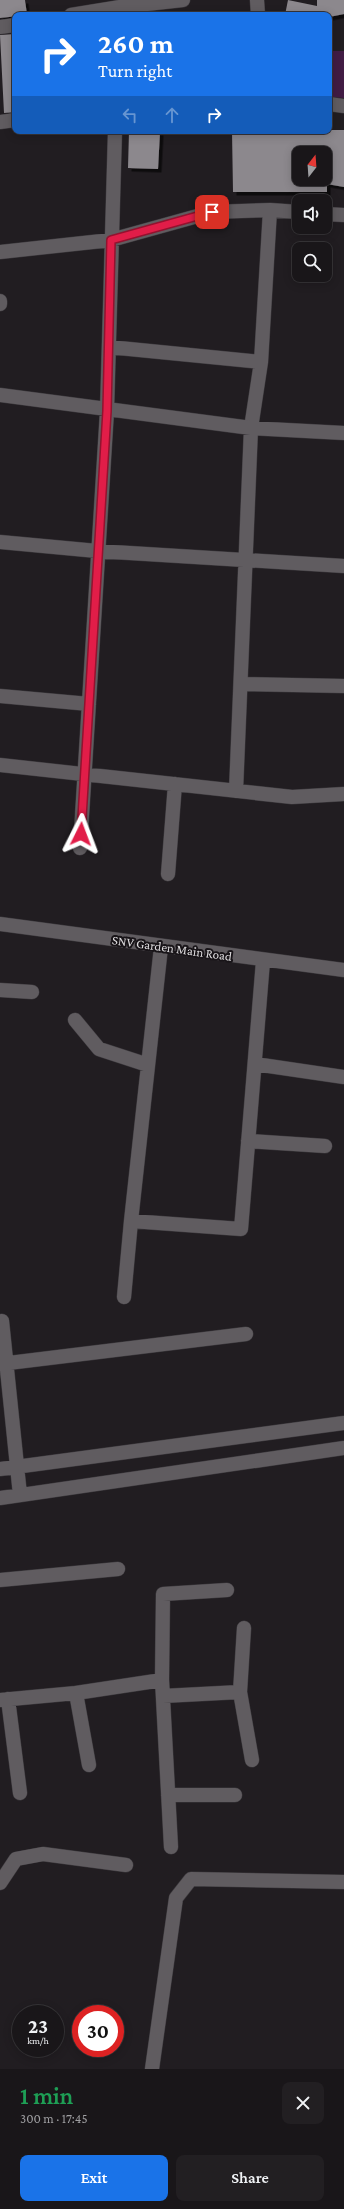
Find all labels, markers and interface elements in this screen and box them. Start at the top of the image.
icon: right [32,28,84,80]
text: 260 m [98,28,174,59]
text: Turn right [98,61,172,81]
icon: left [119,104,141,126]
icon: ahead [161,104,183,126]
icon: right [203,104,225,126]
north arrow [292,146,332,186]
map controls [292,146,332,282]
button: sound [292,194,332,234]
pin [195,195,229,229]
icon: arrive [201,201,223,223]
button: search [292,242,332,282]
position arrow [60,813,102,855]
street label: SNV Garden Main Road [111,932,233,964]
speed limit sign: 30 [72,2005,124,2057]
text: 23 [28,2015,48,2037]
text: km/h [27,2035,49,2046]
text: 1 min [20,2082,73,2109]
button: close [282,2082,324,2124]
text: 300 m · 17:45 [20,2111,88,2126]
button: Exit [20,2155,168,2201]
button: Share [176,2155,324,2201]

